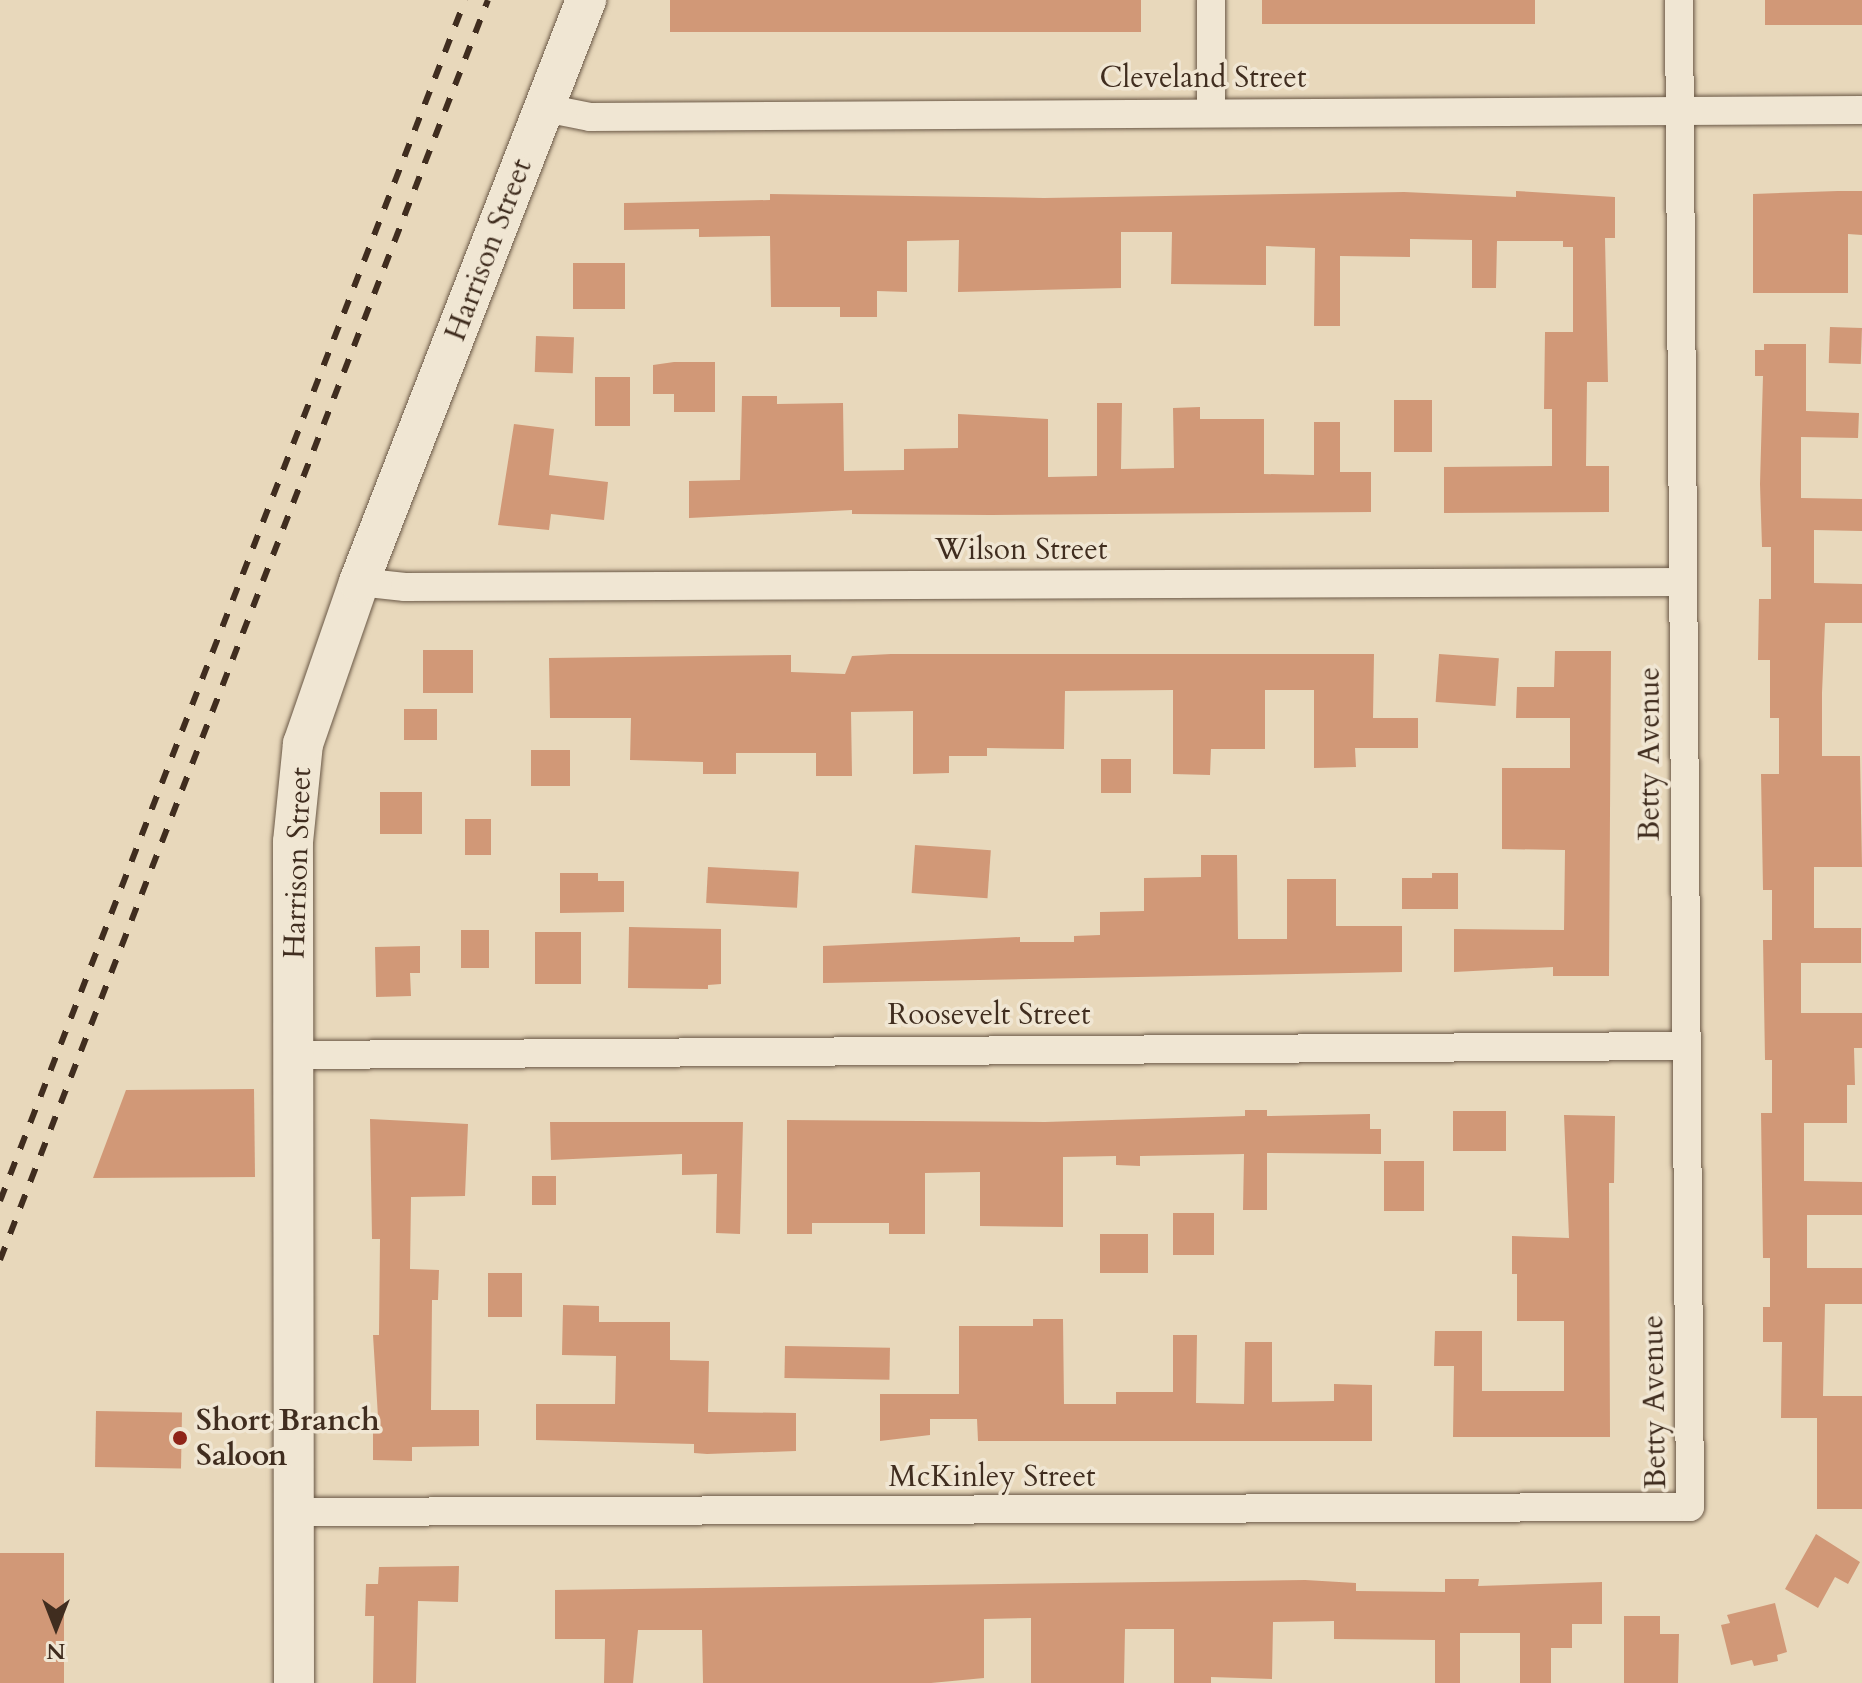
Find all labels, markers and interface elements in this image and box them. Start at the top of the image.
street label: Cleveland Street [1100,60,1306,96]
street label: Harrison Street [438,154,540,346]
street label: Wilson Street [935,532,1107,568]
street label: Betty Avenue [1632,667,1668,841]
street label: Harrison Street [277,766,319,960]
street label: Roosevelt Street [887,997,1091,1033]
street label: Betty Avenue [1635,1315,1675,1489]
place label: Short Branch Saloon [196,1403,380,1474]
marker: Short Branch Saloon [171,1429,189,1447]
street label: McKinley Street [888,1459,1096,1495]
north arrow [16,1587,96,1667]
text: N [46,1636,66,1666]

